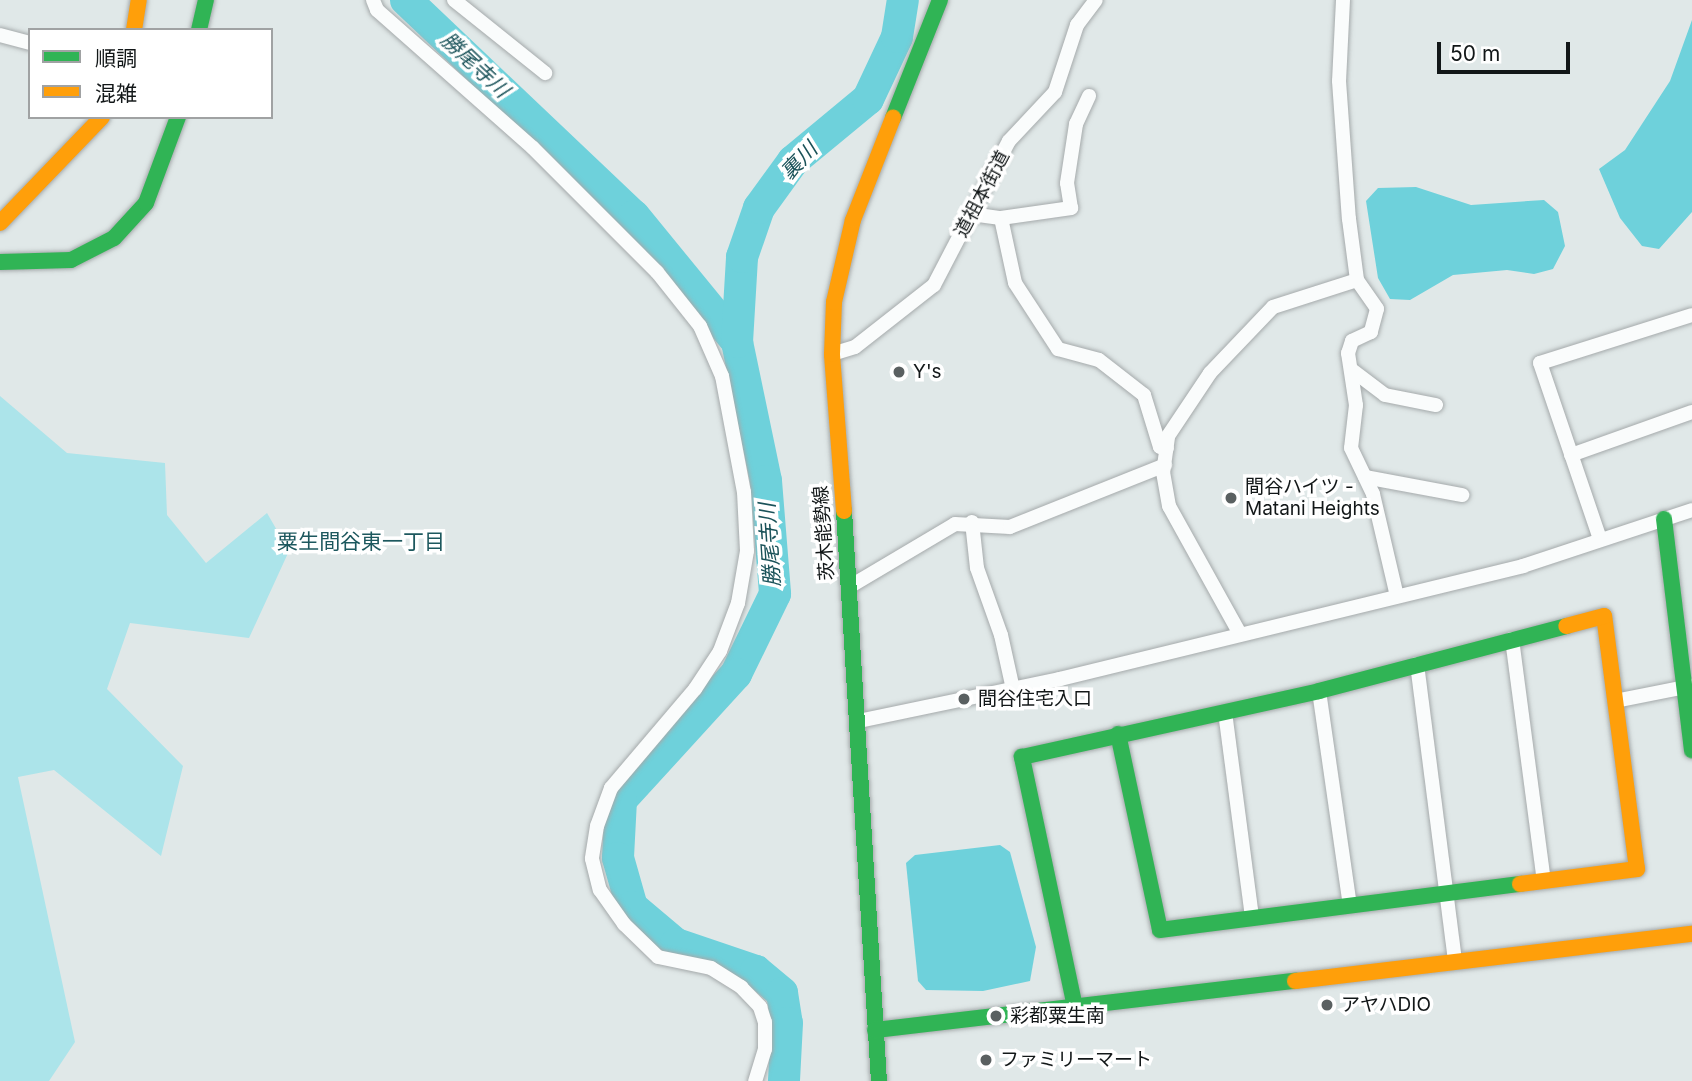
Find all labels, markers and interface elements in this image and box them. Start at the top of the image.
water label: 勝尾寺川 [436,27,514,103]
legend [28,28,273,119]
scale bar [1440,28,1573,72]
text: 50 m [1450,41,1500,66]
text: 順調 [95,46,137,71]
text: 混雑 [95,81,137,106]
water label: 裏川 [775,137,823,185]
street label: 道祖本街道 [950,147,1014,241]
place label: Y's [913,361,942,383]
marker: Y's [891,364,907,380]
place label: 間谷ハイツ - Matani Heights [1245,476,1380,520]
street label: 茨木能勢線 [809,485,839,581]
marker: 間谷ハイツ - Matani Heights [1223,490,1239,506]
water label: 勝尾寺川 [755,502,785,588]
district label: 粟生間谷東一丁目 [277,529,445,555]
place label: 間谷住宅入口 [978,688,1092,710]
marker: 間谷住宅入口 [956,691,972,707]
place label: アヤハDIO [1341,994,1431,1016]
marker: アヤハDIO [1319,997,1335,1013]
place label: 彩都粟生南 [1010,1005,1105,1027]
marker: 彩都粟生南 [988,1008,1004,1024]
place label: ファミリーマート [1000,1049,1152,1071]
marker: ファミリーマート [978,1052,994,1068]

